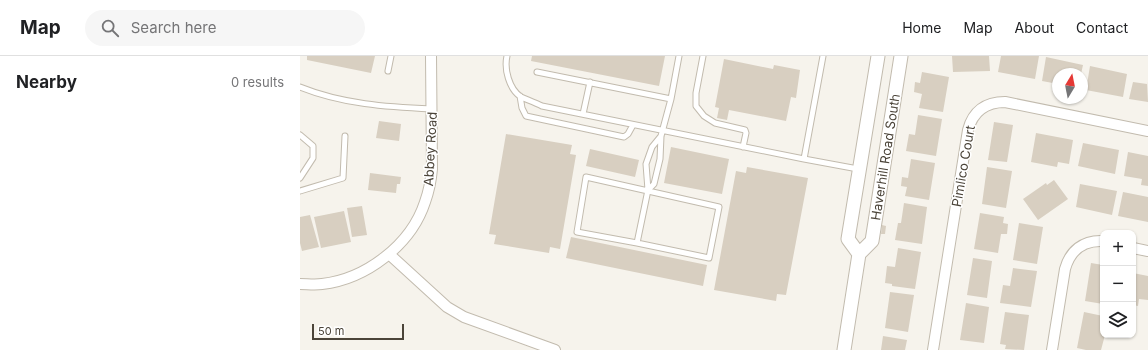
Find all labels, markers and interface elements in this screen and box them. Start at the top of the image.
search box [85,10,365,46]
text: Map [20,16,61,39]
icon: search [99,17,121,39]
text: Search here [131,18,216,37]
text: Home [902,19,941,36]
text: Map [963,19,993,36]
text: About [1015,19,1054,36]
text: Contact [1076,19,1128,36]
north arrow [1052,68,1088,104]
text: Nearby [16,72,77,92]
text: 0 results [231,74,284,90]
street label: Haverhill Road South [867,92,903,222]
street label: Abbey Road [420,111,440,187]
street label: Pimlico Court [948,124,978,208]
map controls [1100,230,1136,338]
button: + [1100,230,1136,266]
button: − [1100,266,1136,302]
button: layers [1100,302,1136,338]
scale bar [312,322,404,341]
text: 50 m [318,324,344,338]

